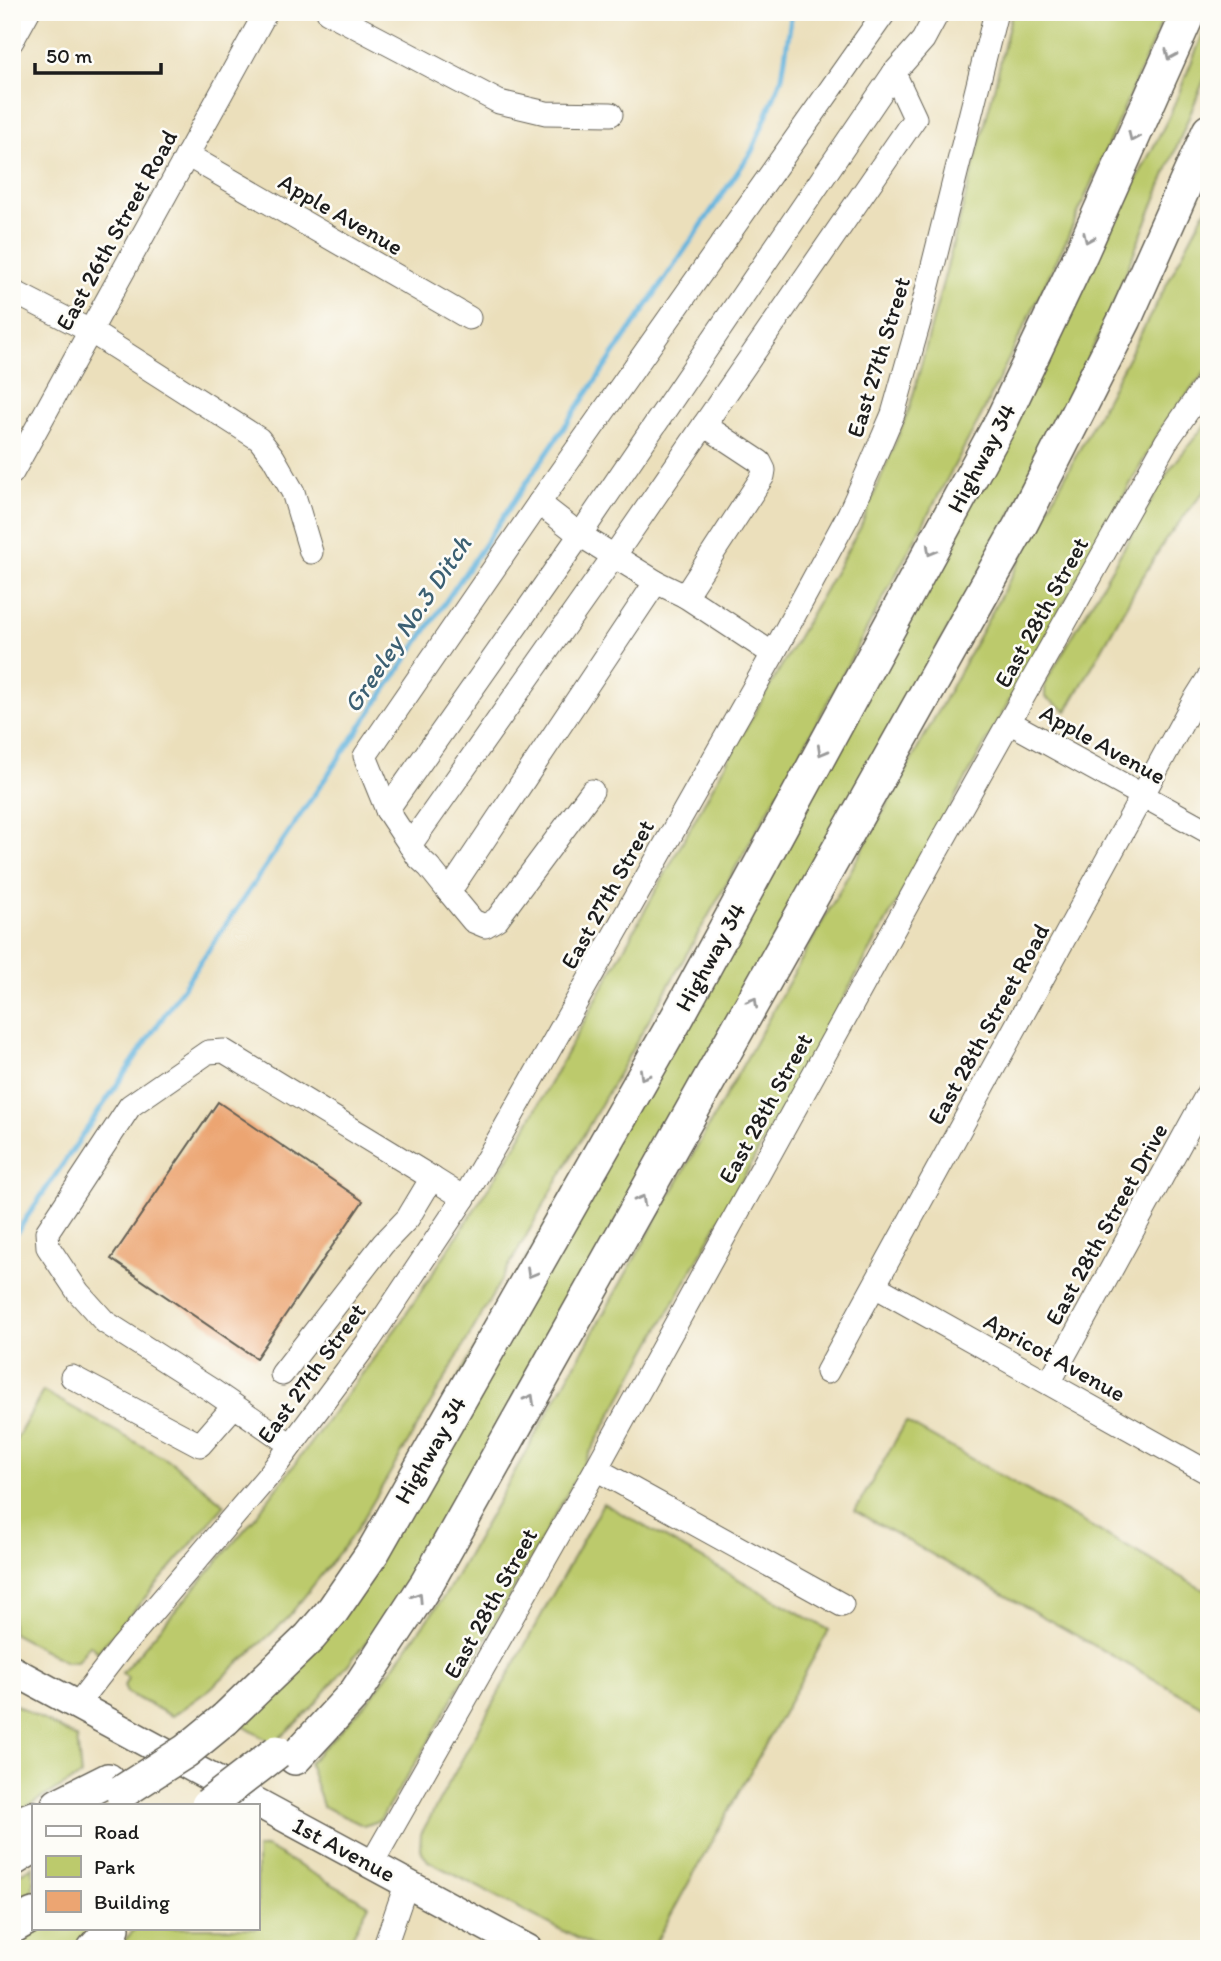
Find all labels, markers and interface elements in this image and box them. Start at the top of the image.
scale bar [35,32,161,76]
text: 50 m [46,43,93,68]
one-way arrow [1164,48,1178,60]
street label: East 26th Street Road [49,125,183,335]
one-way arrow [1127,130,1141,142]
street label: Apple Avenue [274,167,408,261]
one-way arrow [1082,231,1096,243]
street label: East 27th Street [840,273,916,441]
street label: Highway 34 [940,398,1022,518]
water label: Greeley No.3 Ditch [336,529,478,719]
street label: East 28th Street [988,532,1094,692]
one-way arrow [926,544,939,556]
street label: Apple Avenue [1035,698,1171,790]
one-way arrow [817,744,830,756]
street label: East 27th Street [554,814,660,974]
street label: Highway 34 [668,898,752,1016]
street label: East 28th Street Road [921,918,1055,1130]
one-way arrow [745,997,758,1009]
street label: East 28th Street [712,1028,818,1188]
one-way arrow [639,1068,652,1080]
street label: East 28th Street Drive [1038,1118,1174,1330]
one-way arrow [633,1195,646,1208]
one-way arrow [526,1265,539,1278]
street label: East 27th Street [250,1297,372,1449]
street label: Apricot Avenue [979,1306,1131,1408]
street label: Highway 34 [388,1391,472,1509]
one-way arrow [522,1394,535,1406]
street label: East 28th Street [437,1523,543,1683]
one-way arrow [409,1591,422,1604]
legend [32,1804,259,1930]
street label: 1st Avenue [288,1810,400,1888]
text: Road [94,1819,140,1844]
text: Park [94,1854,136,1879]
text: Building [94,1889,170,1914]

